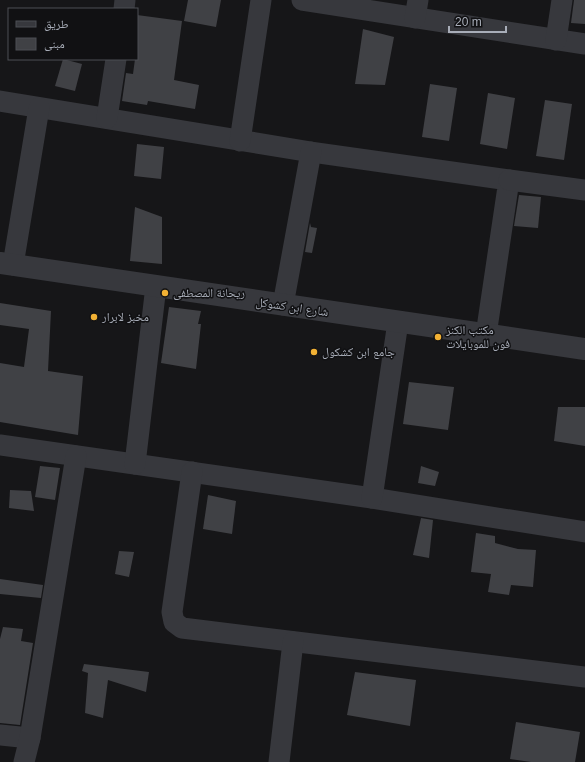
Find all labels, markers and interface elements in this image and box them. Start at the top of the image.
legend [8,8,138,60]
scale bar [449,8,506,34]
text: 20 m [455,15,482,29]
text: طريق [44,17,69,31]
text: مبنى [44,37,65,51]
place label: ريحانة المصطفى [173,286,245,300]
marker: ريحانة المصطفى [160,288,170,298]
street label: شارع ابن كشوكل [255,295,329,320]
place label: مخبز لابرار [101,310,149,324]
marker: مخبز لابرار [89,312,99,322]
place label: مكتب الكنز فون للموبايلات [445,323,510,351]
marker: مكتب الكنز فون للموبايلات [433,332,443,342]
place label: جامع ابن كشكول [322,345,395,359]
marker: جامع ابن كشكول [309,347,319,357]

